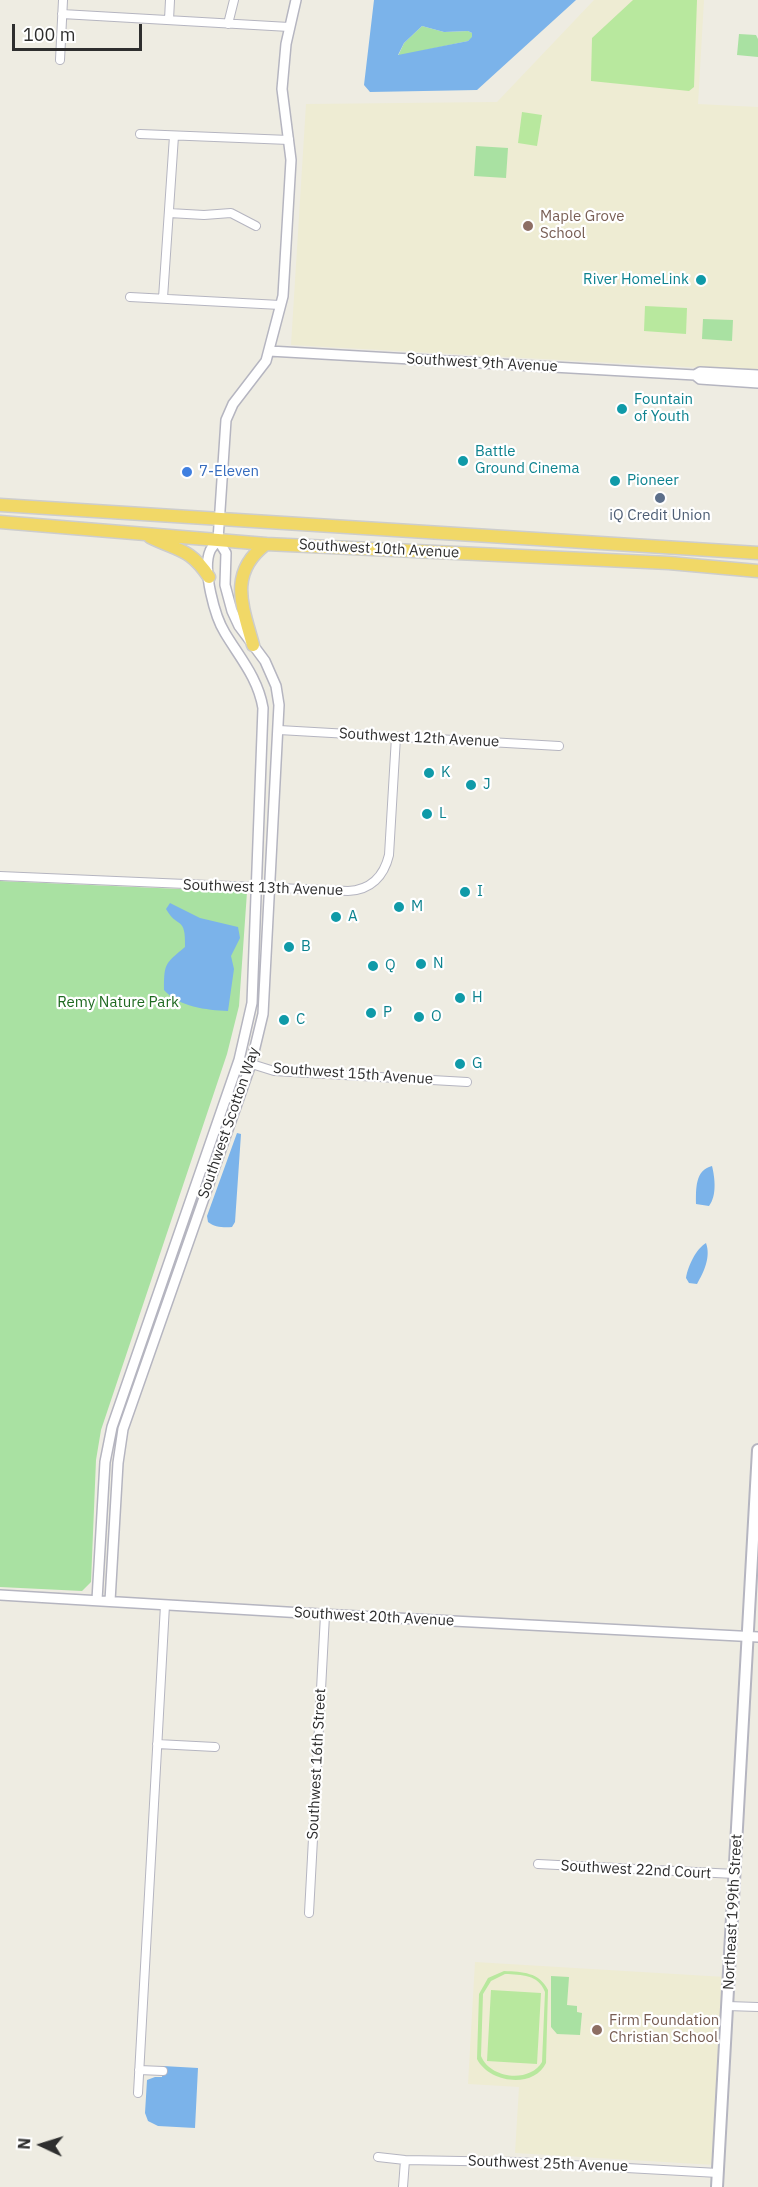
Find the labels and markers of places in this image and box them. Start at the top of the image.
place label: Maple Grove School [540,208,624,243]
marker: Maple Grove School [521,219,535,233]
place label: River HomeLink [583,271,689,289]
marker: River HomeLink [694,273,708,287]
place label: Fountain of Youth [634,391,693,426]
marker: Fountain of Youth [615,402,629,416]
place label: Battle Ground Cinema [475,443,579,478]
marker: Battle Ground Cinema [456,454,470,468]
place label: 7-Eleven [199,463,259,481]
marker: 7-Eleven [180,465,194,479]
place label: Pioneer [627,472,679,490]
marker: Pioneer [608,474,622,488]
marker: iQ Credit Union [653,491,667,505]
place label: iQ Credit Union [609,507,711,525]
place label: K [441,764,451,782]
marker: K [422,766,436,780]
place label: J [483,776,491,794]
marker: J [464,778,478,792]
place label: L [439,805,447,823]
marker: L [420,807,434,821]
place label: I [477,883,483,901]
marker: I [458,885,472,899]
place label: M [411,898,423,916]
marker: M [392,900,406,914]
place label: A [348,908,358,926]
marker: A [329,910,343,924]
place label: B [301,938,311,956]
marker: B [282,940,296,954]
place label: N [433,955,444,973]
place label: Q [385,957,396,975]
marker: N [414,957,428,971]
marker: Q [366,959,380,973]
place label: H [472,989,483,1007]
marker: H [453,991,467,1005]
place label: P [383,1004,392,1022]
marker: P [364,1006,378,1020]
place label: O [431,1008,442,1026]
marker: O [412,1010,426,1024]
place label: C [296,1011,305,1029]
marker: C [277,1013,291,1027]
place label: G [472,1055,482,1073]
marker: G [453,1057,467,1071]
place label: Firm Foundation Christian School [609,2012,719,2047]
marker: Firm Foundation Christian School [590,2023,604,2037]

